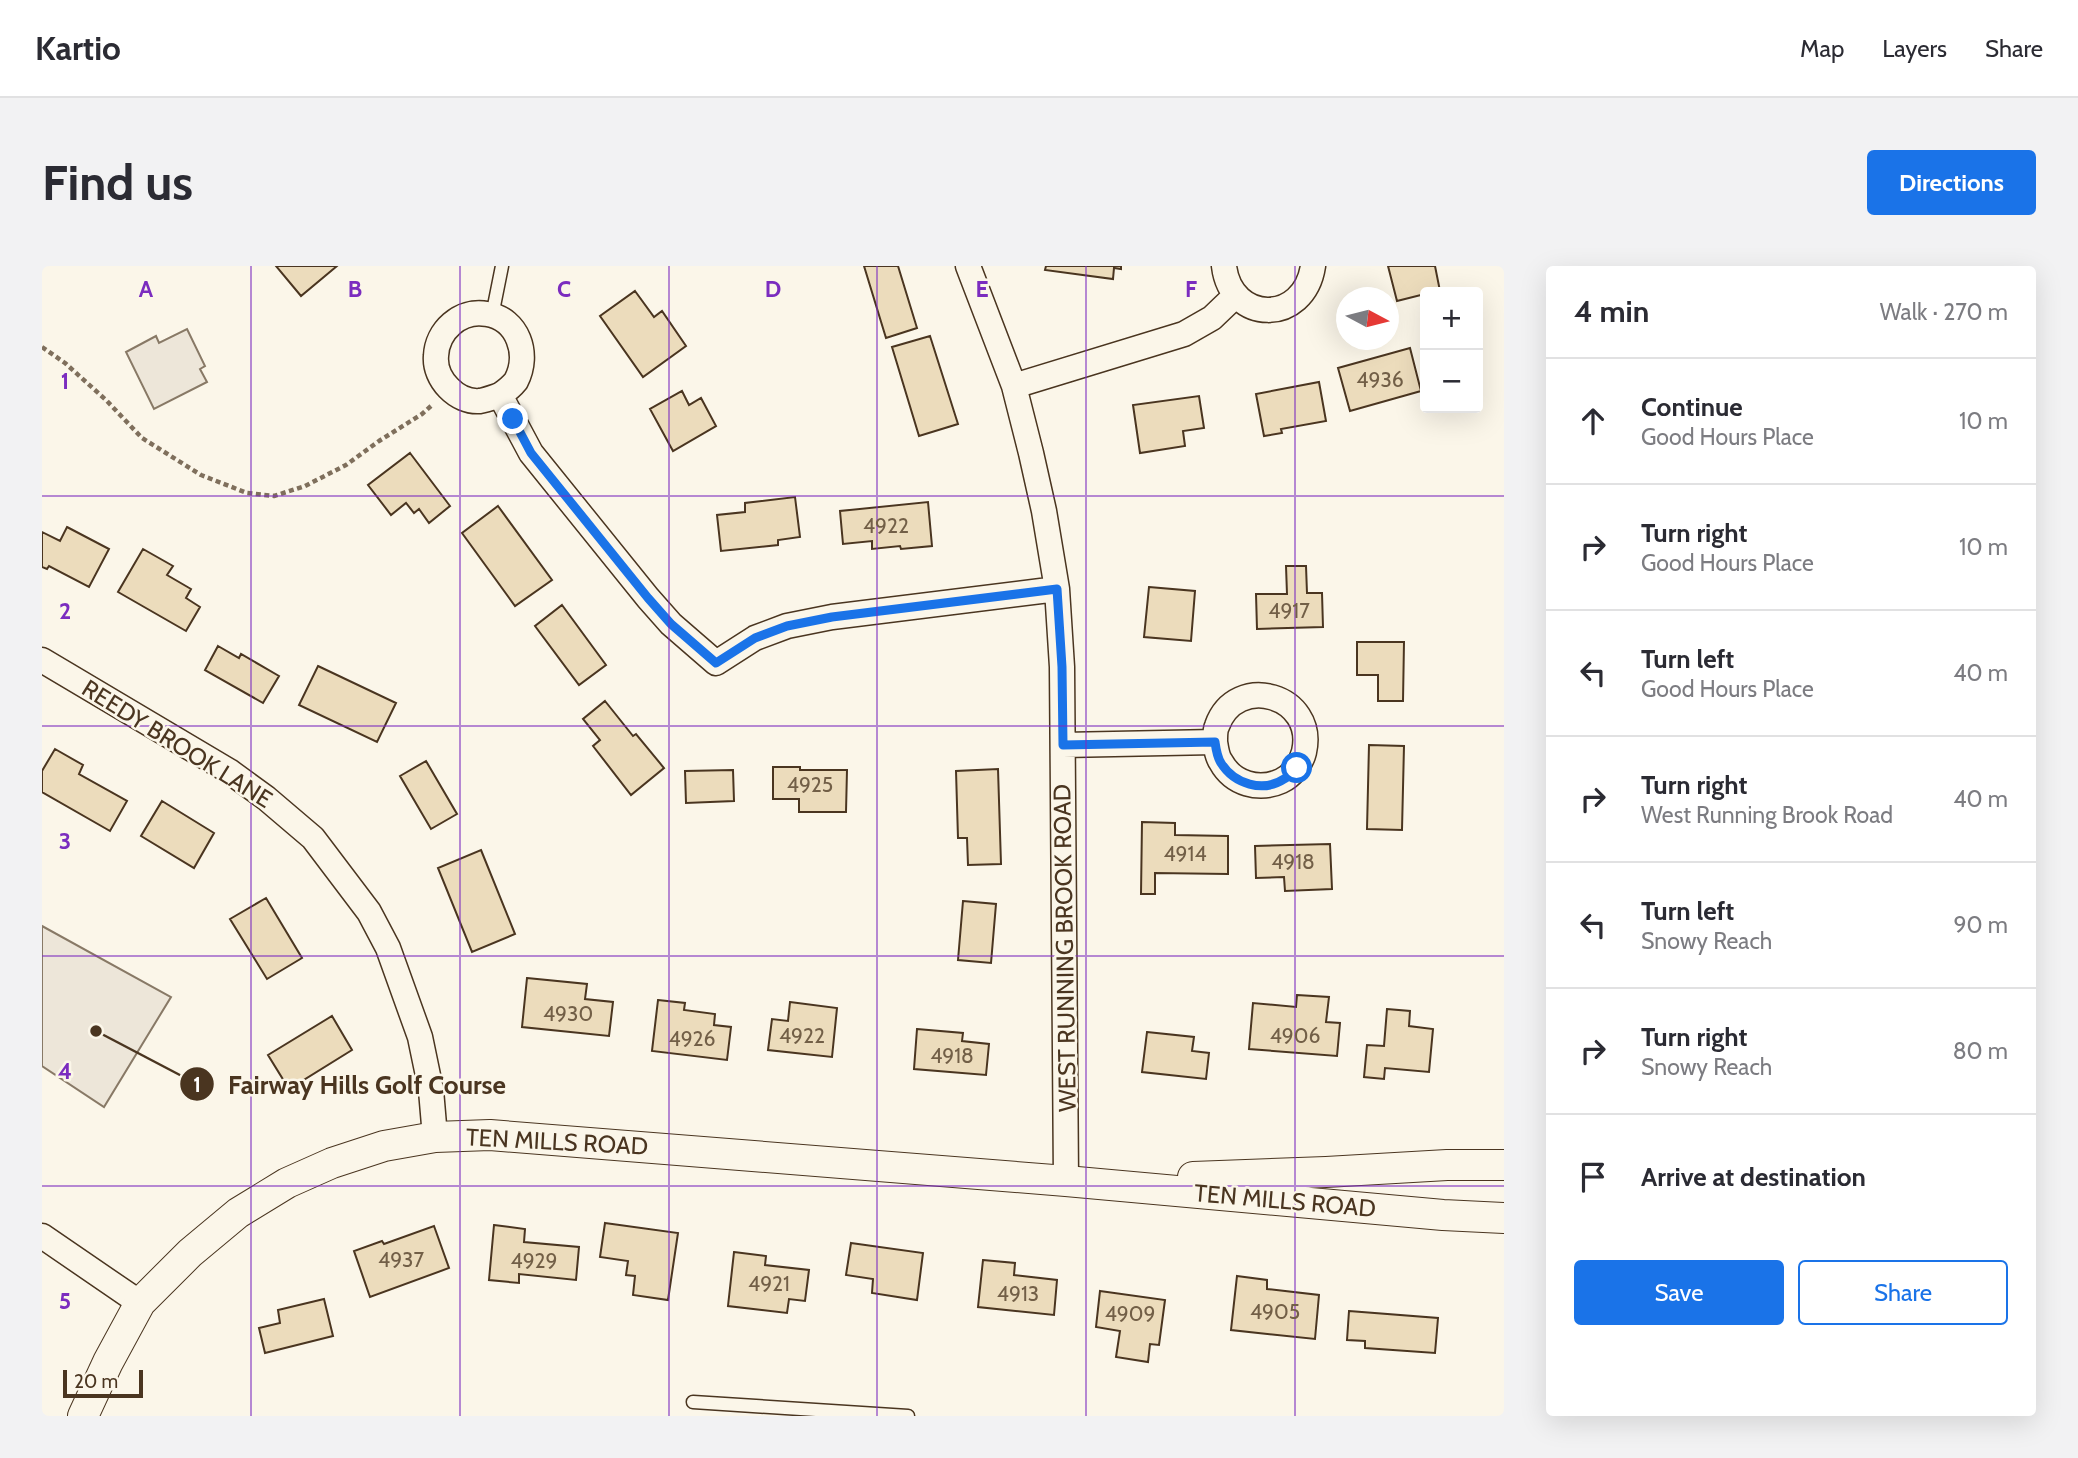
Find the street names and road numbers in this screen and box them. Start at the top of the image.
street label: REEDY BROOK LANE [77,673,278,814]
street label: WEST RUNNING BROOK ROAD [1047,784,1082,1112]
street label: TEN MILLS ROAD [465,1122,649,1161]
street label: TEN MILLS ROAD [1193,1178,1377,1223]

